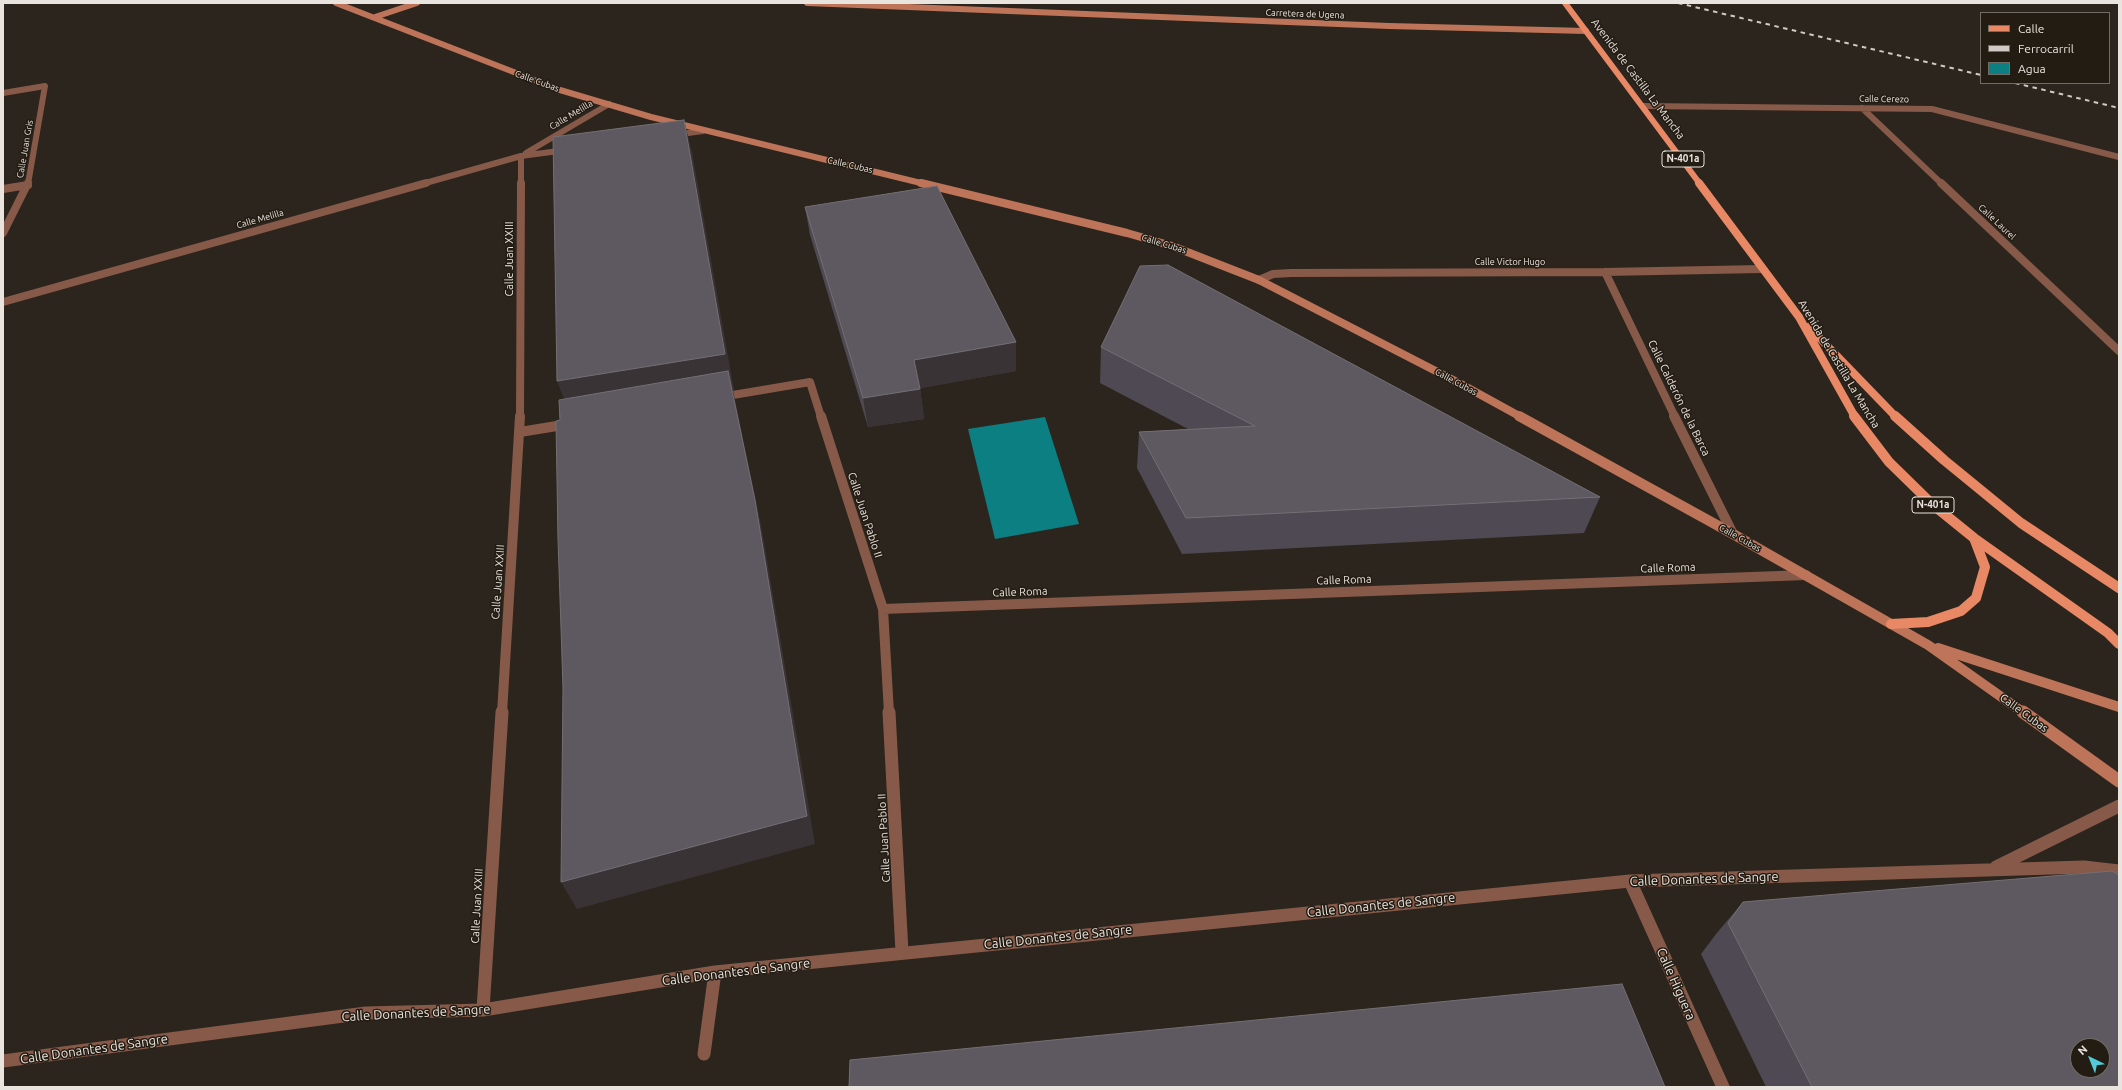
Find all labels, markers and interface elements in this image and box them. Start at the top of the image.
street label: Carretera de Ugena [1265,7,1345,21]
legend [1980,12,2110,84]
street label: Avenida de Castilla La Mancha [1588,16,1688,142]
text: Calle [2018,22,2044,35]
text: Ferrocarril [2018,42,2074,55]
text: Agua [2018,62,2046,75]
street label: Calle Cubas [513,68,561,94]
street label: Calle Cerezo [1859,93,1909,105]
street label: Calle Melilla [547,98,595,132]
street label: Calle Juan Gris [15,119,35,179]
road number: N-401a [1662,151,1704,167]
street label: Calle Cubas [826,155,874,175]
street label: Calle Laurel [1976,202,2018,242]
street label: Calle Melilla [235,207,285,231]
street label: Calle Juan XXIII [502,221,516,297]
street label: Calle Cubas [1140,232,1188,256]
street label: Calle Victor Hugo [1475,257,1545,267]
street label: Avenida de Castilla La Mancha [1795,297,1883,431]
street label: Calle Calderón de la Barca [1645,338,1713,458]
street label: Calle Cubas [1433,366,1479,398]
street label: Calle Juan Pablo II [845,471,885,559]
road number: N-401a [1912,497,1954,513]
street label: Calle Cubas [1717,522,1763,554]
street label: Calle Juan XXIII [489,544,507,620]
street label: Calle Roma [1640,560,1696,576]
street label: Calle Roma [1316,572,1372,588]
street label: Calle Roma [992,584,1048,600]
street label: Calle Cubas [1997,691,2051,735]
street label: Calle Juan Pablo II [875,793,893,883]
street label: Calle Juan XXIII [468,868,486,944]
street label: Calle Donantes de Sangre [1629,869,1779,889]
street label: Calle Donantes de Sangre [1306,889,1456,921]
street label: Calle Donantes de Sangre [983,921,1133,953]
street label: Calle Higuera [1653,945,1699,1023]
street label: Calle Donantes de Sangre [661,955,811,989]
street label: Calle Donantes de Sangre [341,1001,491,1025]
street label: Calle Donantes de Sangre [19,1031,169,1067]
north arrow [2070,1038,2110,1078]
text: N [2075,1043,2090,1057]

